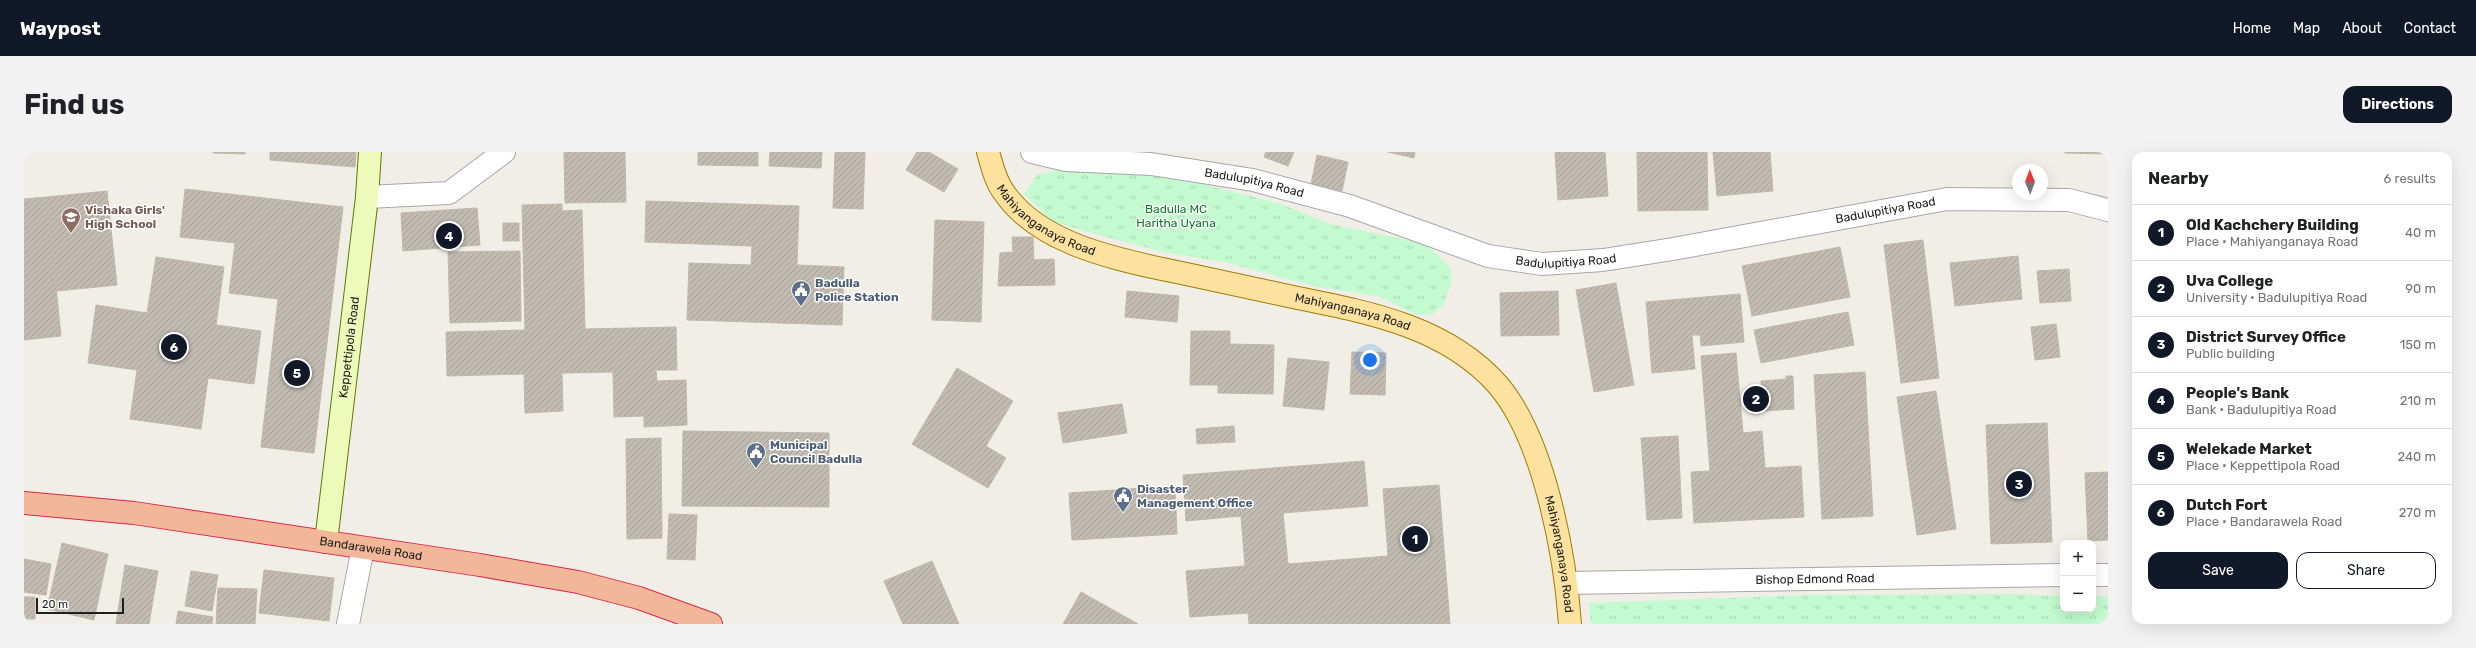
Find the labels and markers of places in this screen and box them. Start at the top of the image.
place label: Vishaka Girls' High School [85,203,165,231]
school or university icon: Vishaka Girls' High School [60,206,82,234]
pin: 4 [436,221,462,251]
place label: Badulla Police Station [815,276,899,304]
public building icon: Badulla Police Station [790,279,812,307]
pin: 6 [161,332,187,362]
pin: 5 [284,358,310,388]
pin: 2 [1743,384,1769,414]
place label: Municipal Council Badulla [770,438,862,466]
public building icon: Municipal Council Badulla [745,441,767,469]
pin: 3 [2006,469,2032,499]
place label: Disaster Management Office [1137,482,1253,510]
public building icon: Disaster Management Office [1112,485,1134,513]
pin: 1 [1402,524,1428,554]

